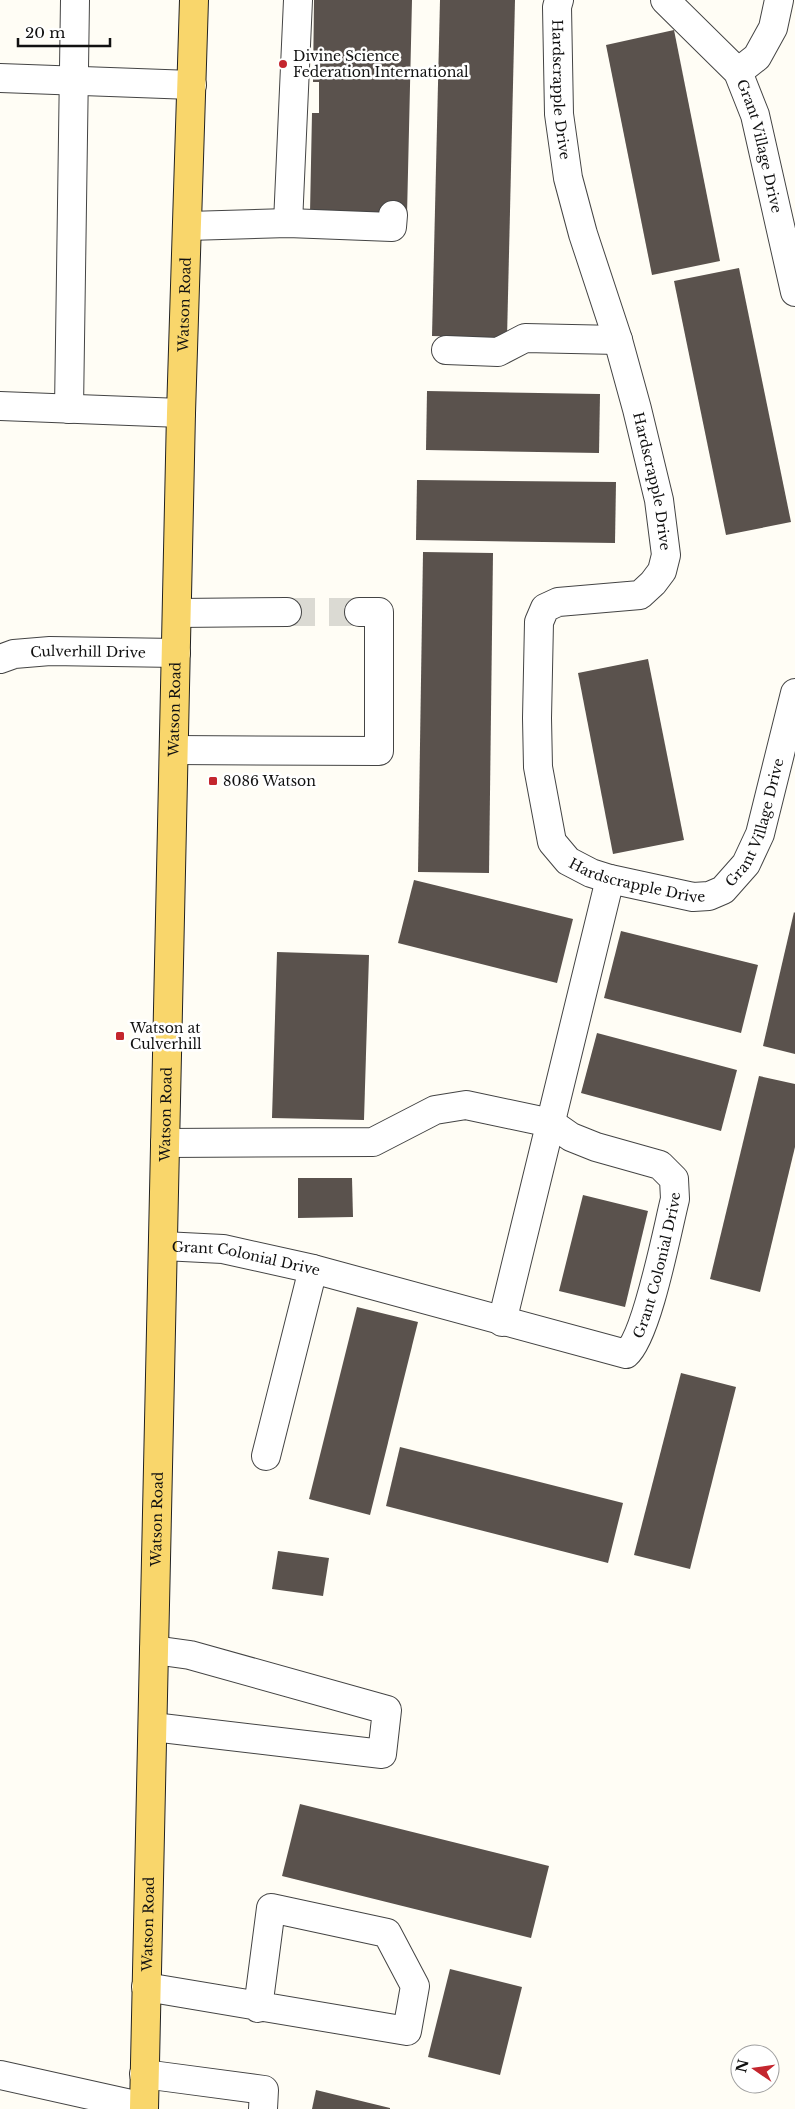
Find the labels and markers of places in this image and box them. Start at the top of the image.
place label: Divine Science Federation International [293,47,469,81]
marker: Divine Science Federation International [277,58,289,70]
place label: 8086 Watson [223,772,316,790]
marker: 8086 Watson [207,775,219,787]
place label: Watson at Culverhill [129,1019,202,1053]
marker: Watson at Culverhill [114,1030,126,1042]

